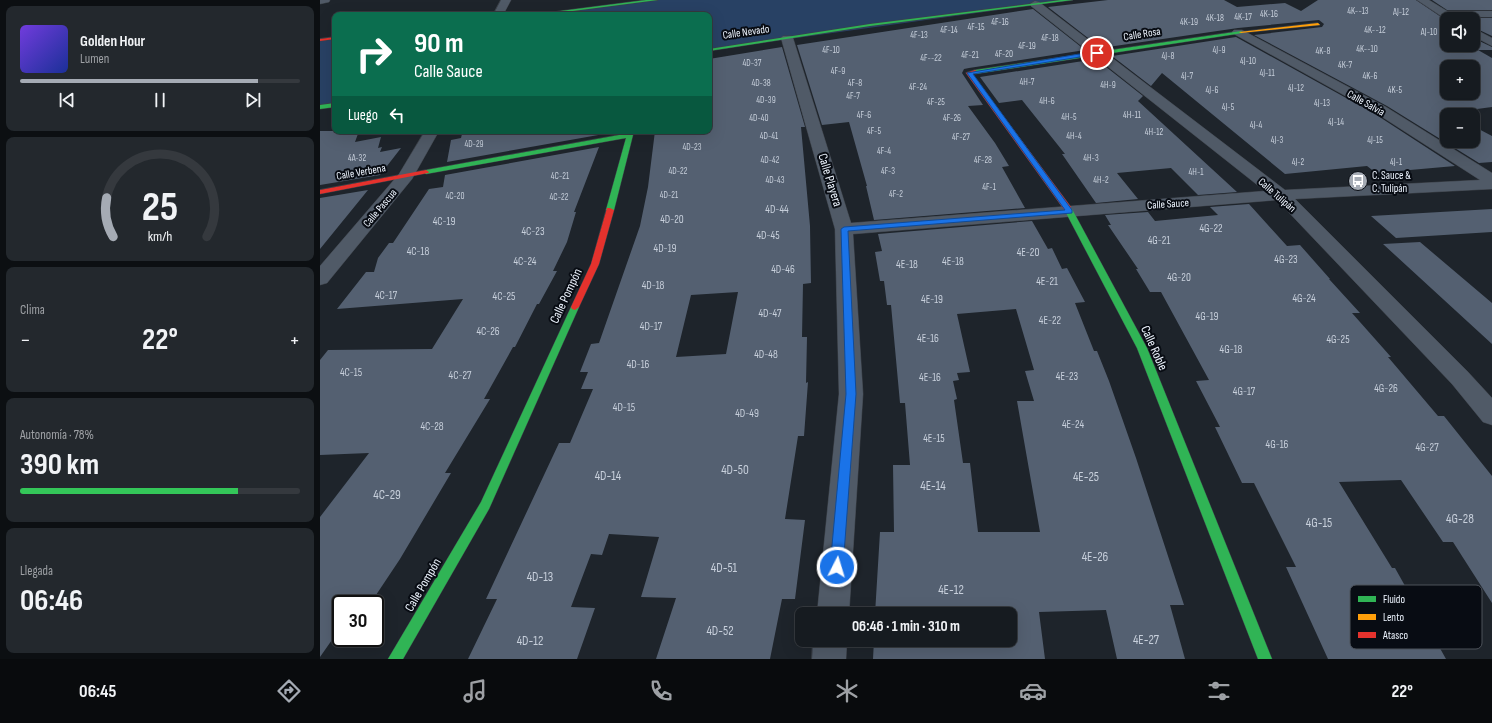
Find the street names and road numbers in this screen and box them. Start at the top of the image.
street label: Calle Nevado [722,22,771,42]
street label: Calle Rosa [1123,25,1161,43]
street label: Calle Salvia [1345,87,1387,119]
street label: Calle Playera [814,151,846,209]
street label: Calle Verbena [335,161,387,183]
street label: Calle Tulipán [1255,175,1299,215]
street label: Calle Pascua [360,186,400,230]
street label: Calle Sauce [1147,196,1189,212]
street label: Calle Pompón [546,266,586,326]
street label: Calle Roble [1137,323,1171,373]
street label: Calle Pompón [401,556,445,614]

